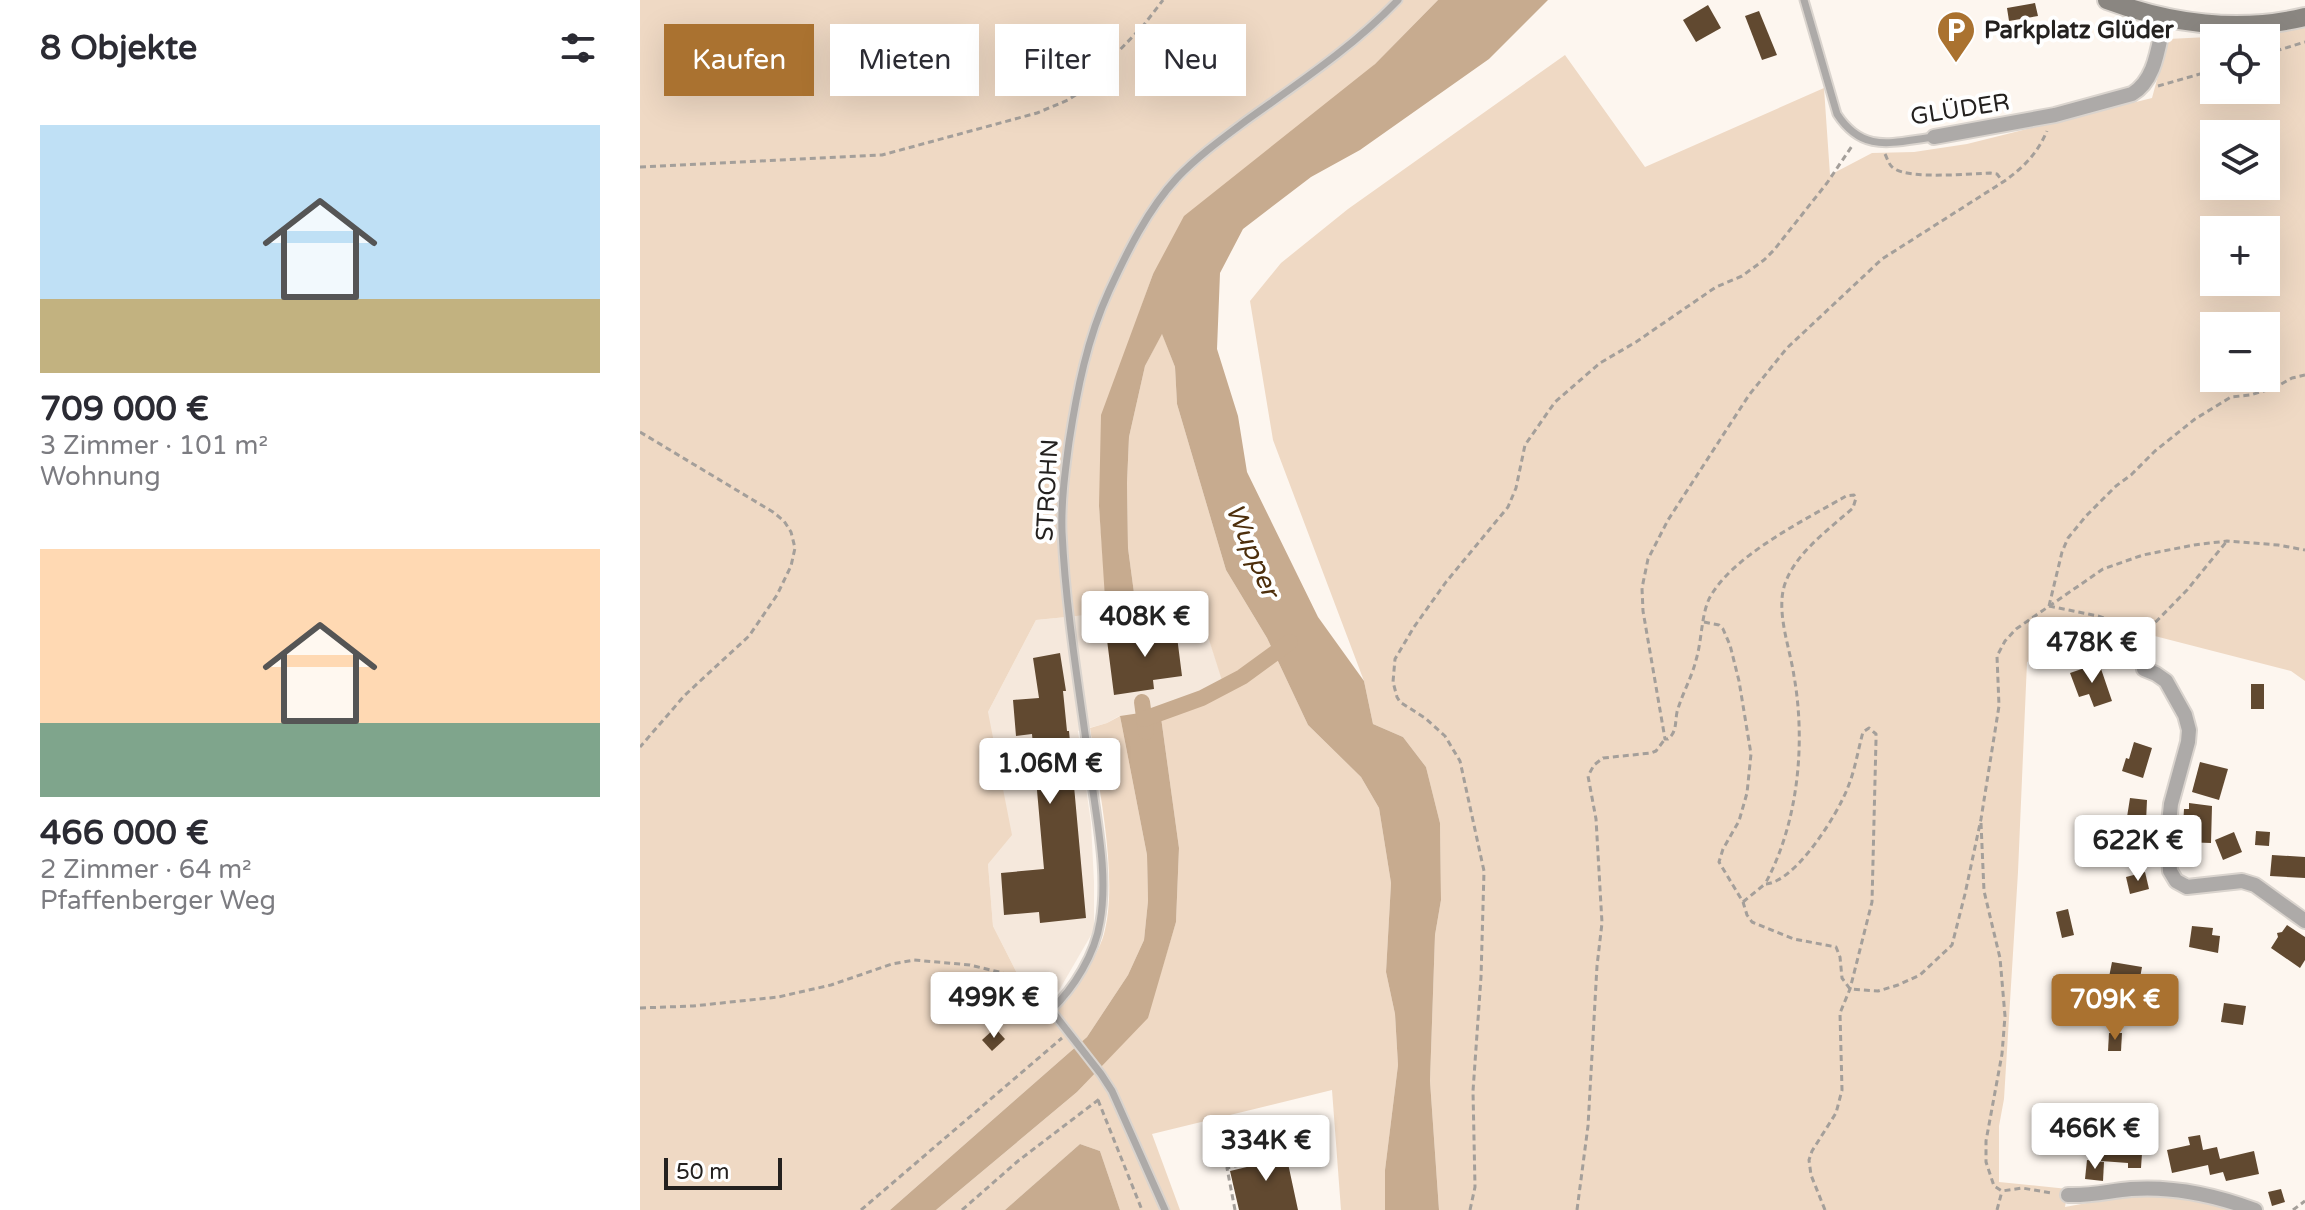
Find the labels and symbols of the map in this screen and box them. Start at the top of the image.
parking icon: Parkplatz Glüder [1935,9,1977,64]
place label: Parkplatz Glüder [1984,16,2174,45]
street label: GLÜDER [1908,87,2012,132]
street label: STROHN [1030,438,1065,542]
water label: Wupper [1219,499,1287,604]
pin: 408K € [1080,591,1210,659]
pin: 478K € [2027,617,2157,685]
pin: 1.06M € [976,738,1124,806]
pin: 622K € [2073,815,2203,883]
pin: 499K € [929,972,1059,1040]
pin: 709K € [2050,974,2180,1042]
pin: 466K € [2030,1103,2160,1171]
pin: 334K € [1201,1115,1331,1183]
scale bar [664,1154,782,1190]

